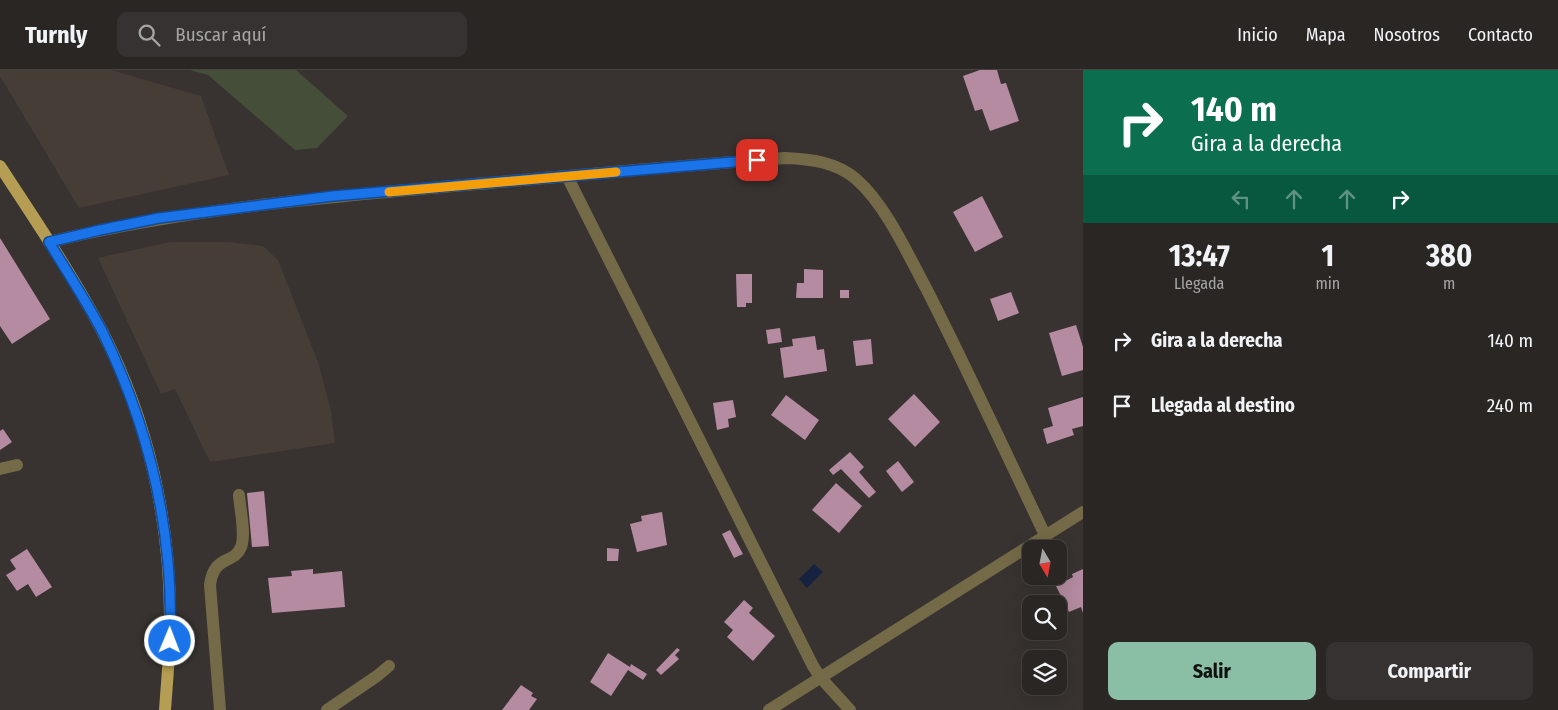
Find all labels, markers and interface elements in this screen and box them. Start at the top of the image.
search box [117,12,467,57]
text: Turnly [25,21,87,49]
icon: search [135,21,163,49]
text: Buscar aquí [175,23,266,46]
text: Inicio [1237,24,1278,46]
text: Mapa [1306,24,1346,46]
text: Nosotros [1374,24,1440,46]
text: Contacto [1468,24,1533,46]
text: 140 m [1191,88,1277,130]
icon: right [1108,90,1173,155]
text: Gira a la derecha [1191,130,1342,157]
pin [736,139,778,181]
icon: arrive [743,146,771,174]
icon: left [1227,185,1255,213]
icon: ahead [1280,185,1308,213]
icon: ahead [1333,185,1361,213]
icon: right [1386,185,1414,213]
text: 13:47 [1169,238,1230,274]
text: 1 [1322,238,1334,274]
text: 380 [1426,238,1472,274]
text: Llegada [1174,274,1224,293]
text: min [1315,274,1340,293]
text: m [1443,274,1455,293]
icon: right [1108,327,1136,355]
text: Gira a la derecha [1151,329,1283,352]
text: 140 m [1487,329,1533,352]
icon: arrive [1108,392,1136,420]
text: Llegada al destino [1151,394,1295,417]
text: 240 m [1487,394,1533,417]
north arrow [1022,540,1068,585]
map controls [1022,540,1067,695]
button: search [1022,595,1067,640]
position arrow [143,614,195,666]
button: Salir [1108,642,1316,700]
button: Compartir [1326,642,1533,700]
button: layers [1022,650,1067,695]

